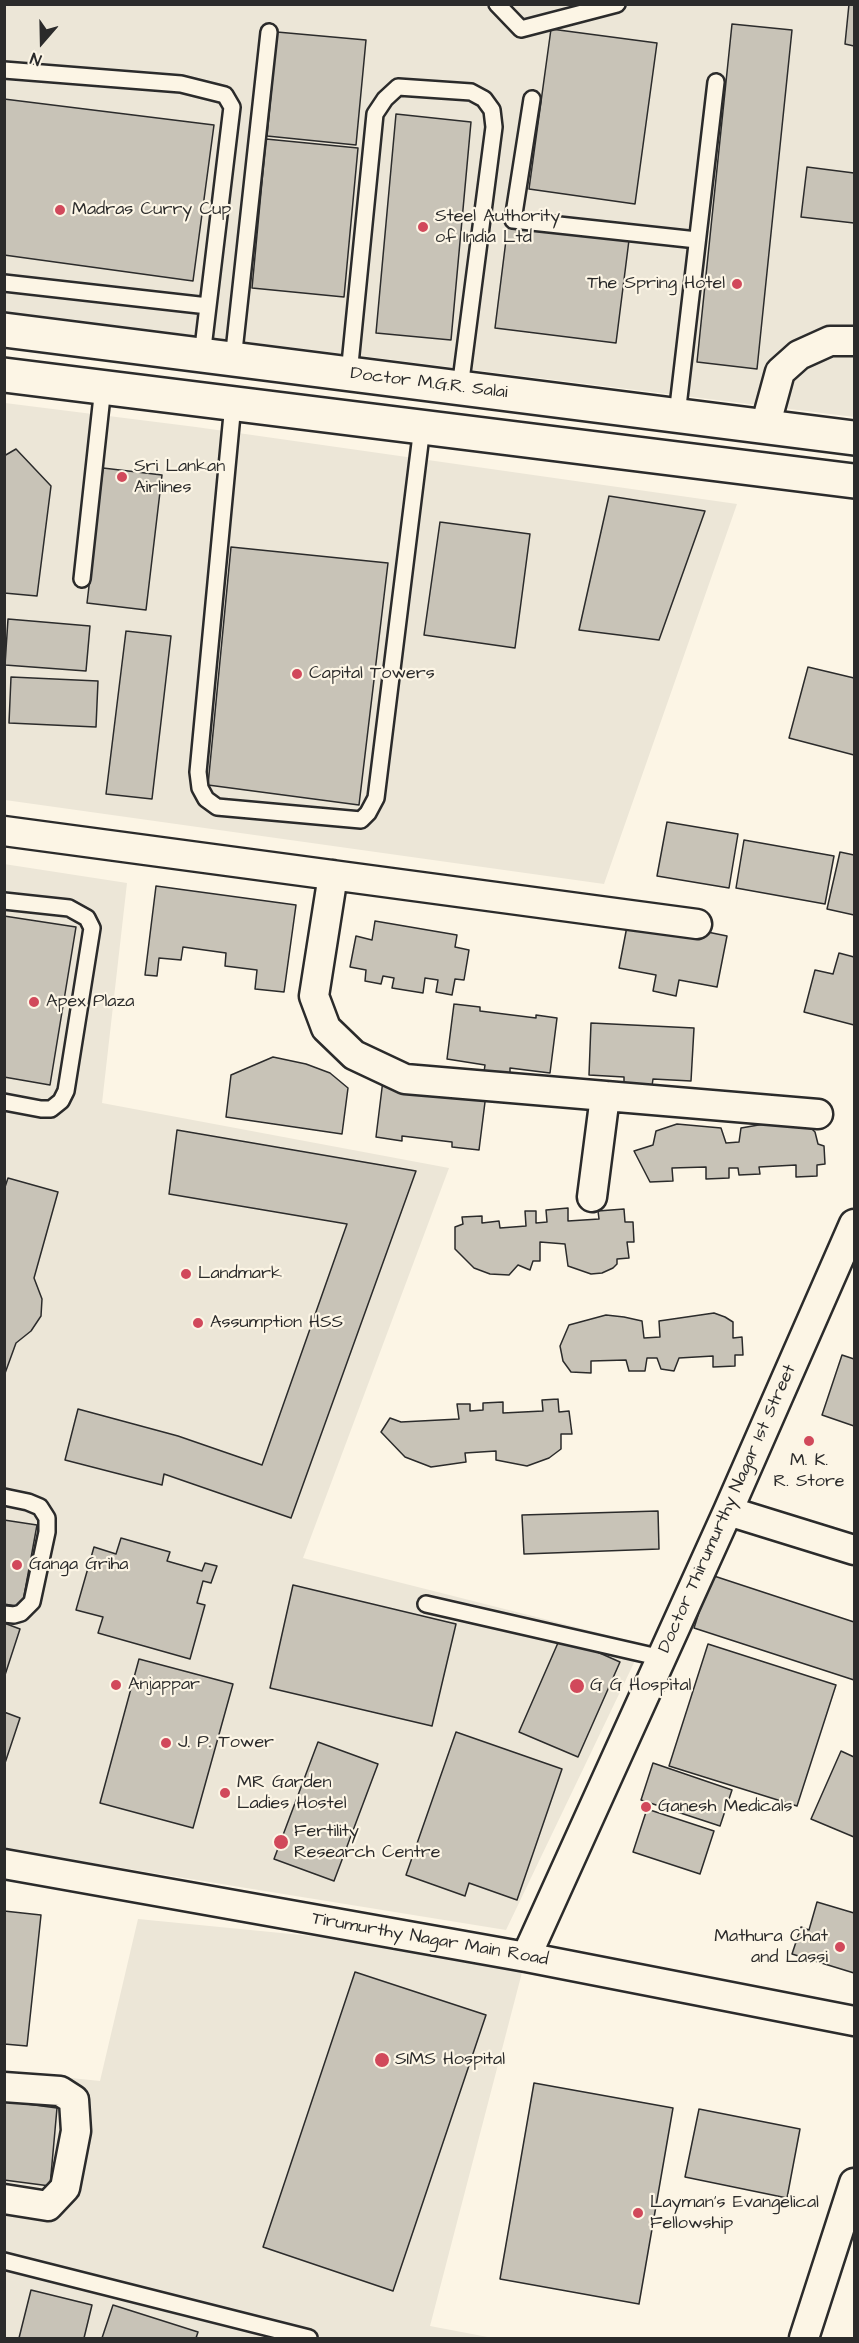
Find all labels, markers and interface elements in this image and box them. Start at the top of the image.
north arrow [12,12,72,72]
text: N [27,47,44,71]
place label: Madras Curry Cup [72,199,231,221]
marker: Madras Curry Cup [53,203,67,217]
place label: Steel Authority of India Ltd [435,206,560,248]
marker: Steel Authority of India Ltd [416,220,430,234]
place label: The Spring Hotel [587,273,725,295]
marker: The Spring Hotel [730,277,744,291]
street label: Doctor M.G.R. Salai [349,364,509,404]
place label: Sri Lankan Airlines [134,456,225,498]
marker: Sri Lankan Airlines [115,470,129,484]
place label: Capital Towers [309,663,435,685]
marker: Capital Towers [290,667,304,681]
place label: Apex Plaza [46,991,135,1013]
marker: Apex Plaza [27,995,41,1009]
place label: Landmark [198,1263,282,1285]
marker: Landmark [179,1267,193,1281]
place label: Assumption HSS [210,1312,343,1334]
marker: Assumption HSS [191,1316,205,1330]
street label: Doctor Thirumurthy Nagar 1st Street [654,1361,802,1657]
marker: M. K. R. Store [802,1434,816,1448]
place label: M. K. R. Store [773,1450,845,1492]
place label: Ganga Griha [29,1554,128,1576]
marker: Ganga Griha [10,1558,24,1572]
place label: Anjappar [128,1674,200,1696]
place label: G G Hospital [590,1675,691,1697]
marker: G G Hospital [568,1677,586,1695]
marker: Anjappar [109,1678,123,1692]
place label: J. P. Tower [178,1732,274,1754]
marker: J. P. Tower [159,1736,173,1750]
place label: MR Garden Ladies Hostel [237,1772,346,1814]
marker: MR Garden Ladies Hostel [218,1786,232,1800]
place label: Ganesh Medicals [658,1796,793,1818]
marker: Ganesh Medicals [639,1800,653,1814]
place label: Fertility Research Centre [294,1821,440,1864]
marker: Fertility Research Centre [272,1833,290,1851]
street label: Tirumurthy Nagar Main Road [310,1909,550,1971]
place label: Mathura Chat and Lassi [714,1926,828,1968]
marker: Mathura Chat and Lassi [833,1940,847,1954]
place label: SIMS Hospital [395,2049,505,2071]
marker: SIMS Hospital [373,2051,391,2069]
place label: Layman's Evangelical Fellowship [650,2192,819,2234]
marker: Layman's Evangelical Fellowship [631,2206,645,2220]

